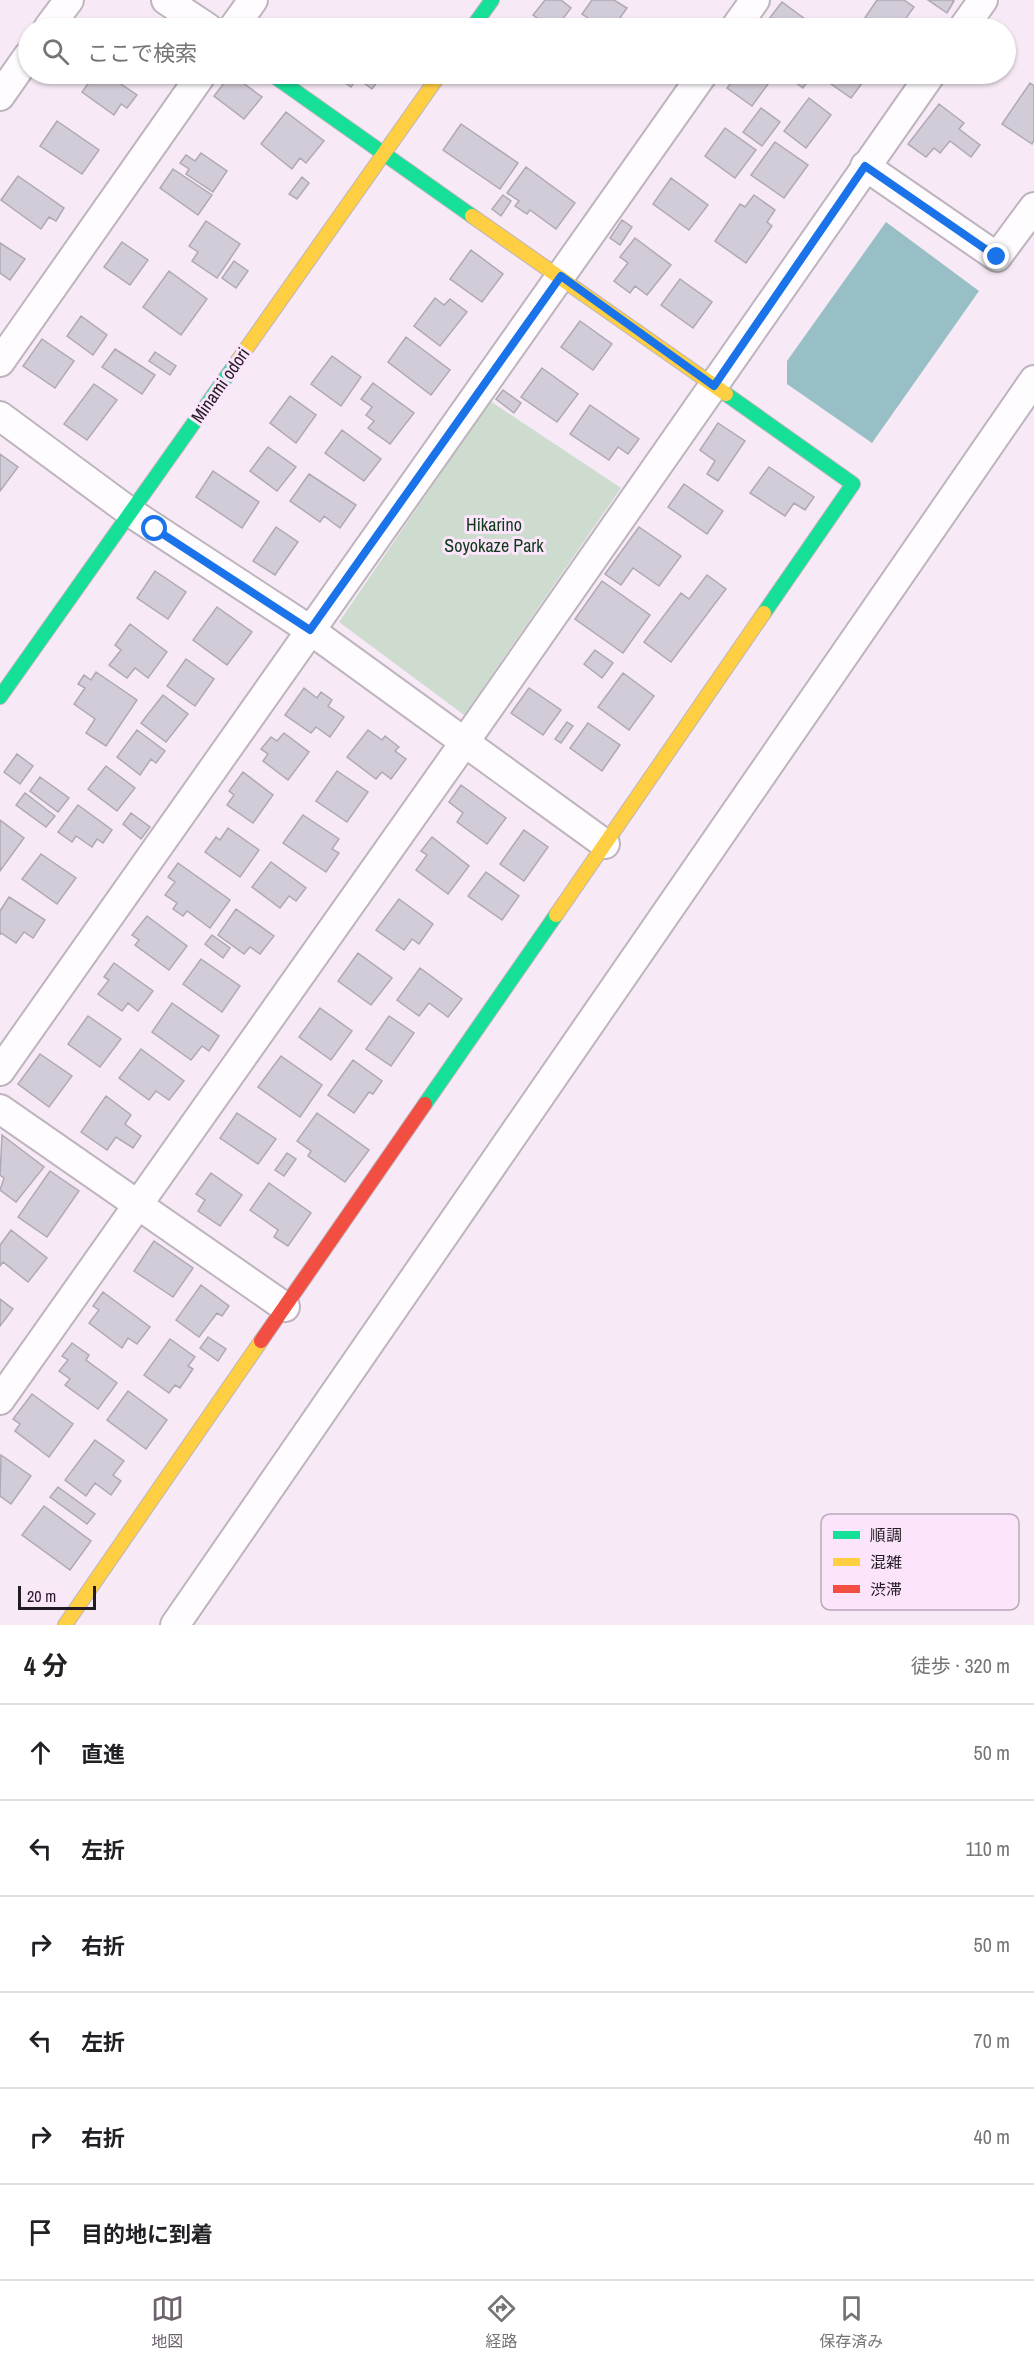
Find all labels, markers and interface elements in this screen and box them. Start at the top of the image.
search box [18,18,1016,84]
icon: search [39,35,72,68]
text: ここで検索 [87,38,197,68]
route end [983,243,1009,269]
street label: Minami odori [185,342,255,428]
park label: Hikarino Soyokaze Park [444,512,544,558]
route start [141,515,167,541]
legend [821,1514,1019,1610]
text: 順調 [870,1524,902,1546]
text: 混雑 [870,1551,902,1573]
text: 渋滞 [870,1578,902,1600]
scale bar [18,1583,96,1610]
text: 20 m [27,1585,56,1607]
text: 4 分 [24,1648,68,1683]
text: 徒歩 · 320 m [911,1652,1010,1679]
icon: ahead [24,1736,57,1769]
text: 直進 [81,1739,125,1769]
text: 50 m [974,1739,1010,1766]
icon: left [24,1832,57,1865]
text: 左折 [81,1835,125,1865]
text: 110 m [966,1835,1010,1862]
icon: right [24,1928,57,1961]
text: 右折 [81,1931,125,1961]
text: 50 m [974,1931,1010,1958]
icon: left [24,2024,57,2057]
text: 左折 [81,2027,125,2057]
text: 70 m [974,2027,1010,2054]
icon: right [24,2120,57,2153]
text: 右折 [81,2123,125,2153]
text: 40 m [974,2123,1010,2150]
icon: arrive [24,2216,57,2249]
text: 目的地に到着 [81,2219,213,2249]
tab: 地図 [151,2292,184,2352]
tab: 経路 [485,2292,518,2352]
tab: 保存済み [819,2292,883,2352]

